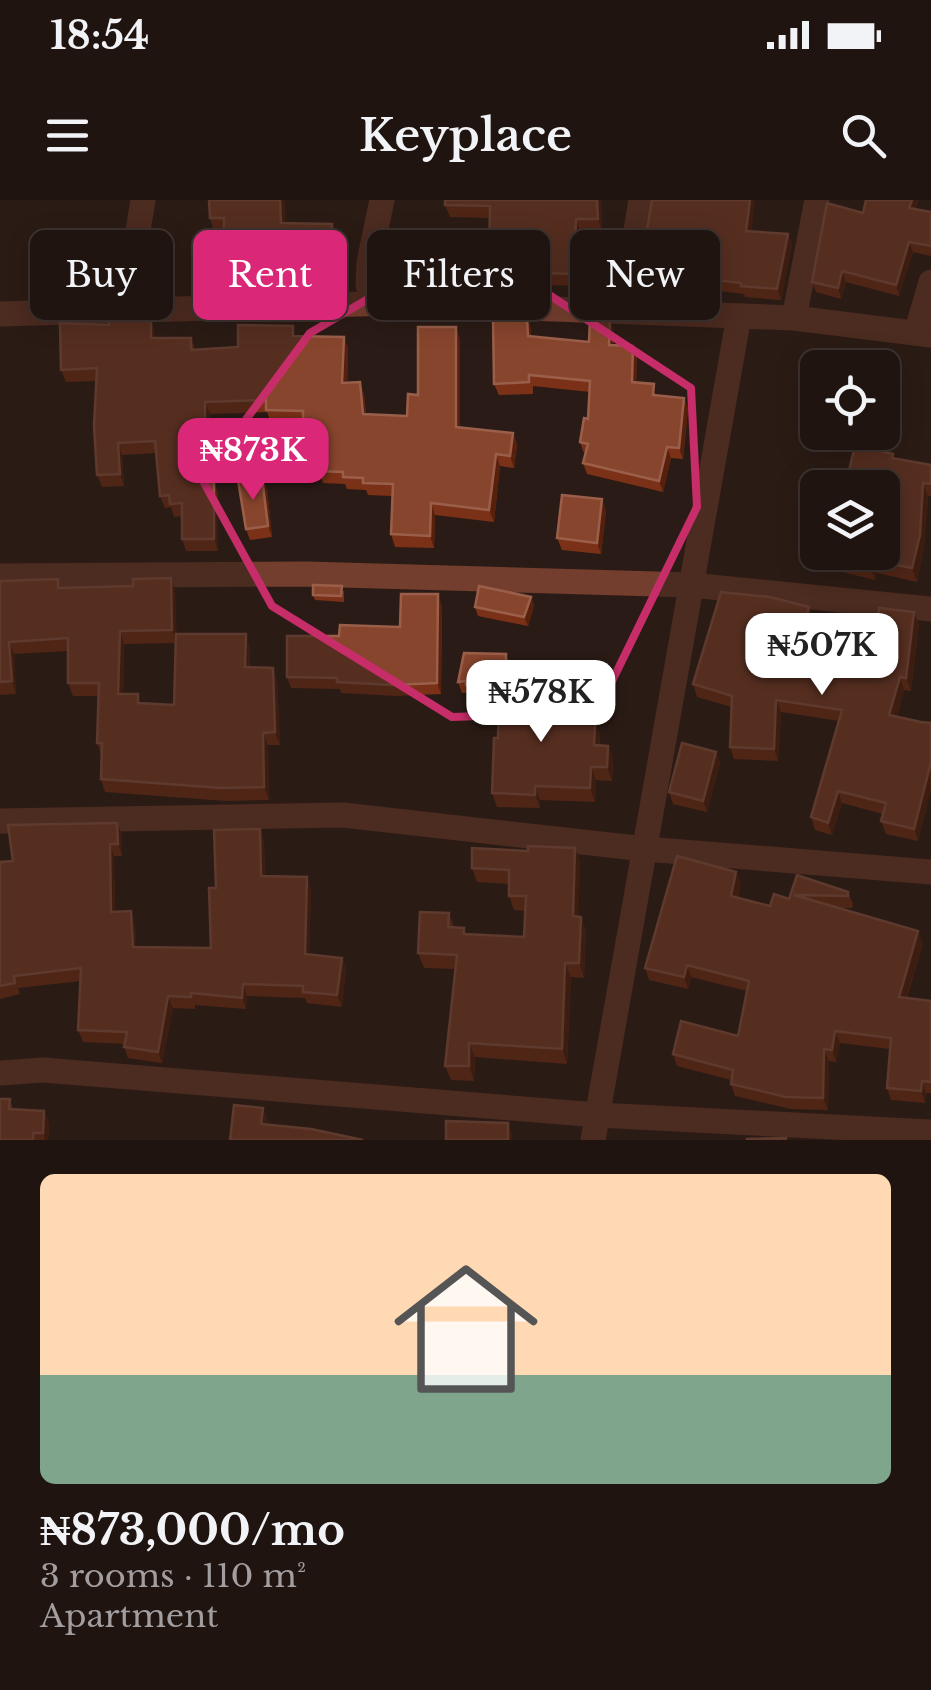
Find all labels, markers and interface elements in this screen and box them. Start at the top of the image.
text: 18:54 [50,12,149,59]
text: Keyplace [359,107,572,163]
icon: menu [40,108,95,163]
icon: search [836,108,891,163]
chip: Buy [30,230,173,320]
chip: Rent [193,230,347,320]
chip: Filters [367,230,550,320]
chip: New [570,230,720,320]
map controls [800,350,900,570]
button: locate [800,350,900,450]
pin: ₦873K [183,418,323,503]
text: ₦873K [200,430,306,470]
button: layers [800,470,900,570]
pin: ₦507K [752,613,892,698]
text: ₦507K [767,625,877,665]
pin: ₦578K [471,660,611,745]
text: ₦578K [488,672,594,712]
icon: home [376,1239,556,1419]
text: ₦873,000/mo [40,1504,345,1556]
text: 3 rooms · 110 m² [40,1556,306,1596]
text: Apartment [40,1596,218,1636]

